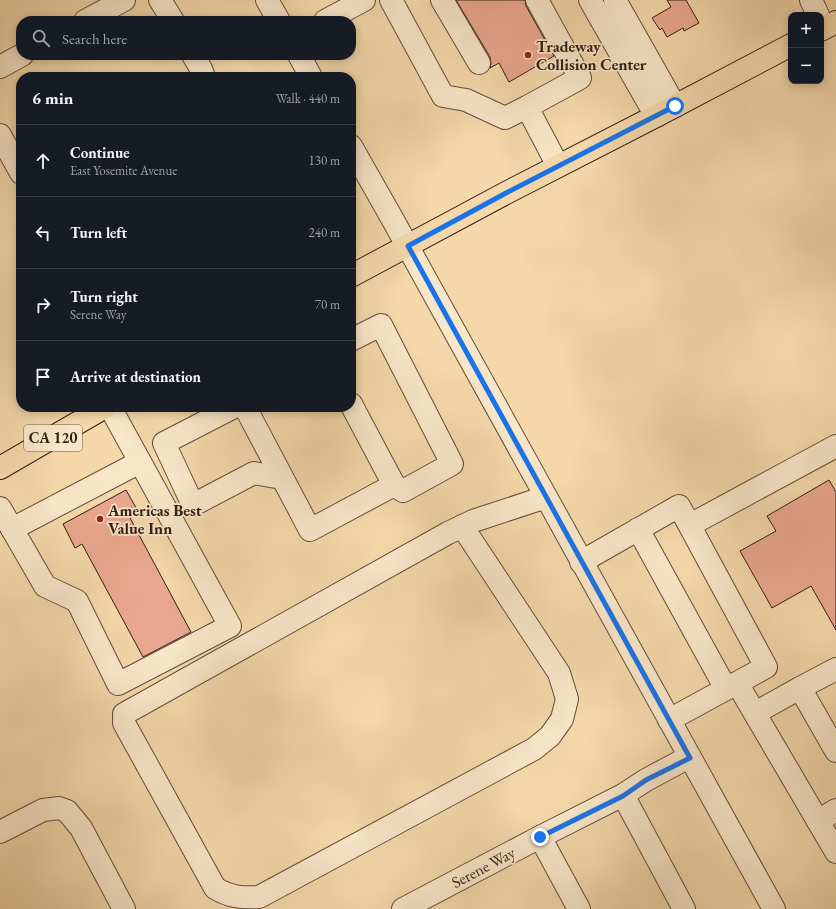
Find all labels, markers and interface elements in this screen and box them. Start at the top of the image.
map controls [788,12,824,84]
button: + [788,12,824,48]
search box [16,16,356,60]
icon: search [30,27,52,49]
text: Search here [62,29,127,48]
place label: Tradeway Collision Center [536,36,647,75]
button: − [788,48,824,84]
marker: Tradeway Collision Center [523,50,533,60]
text: 6 min [32,87,73,109]
text: Walk · 440 m [276,90,340,107]
route start [666,97,684,115]
text: Continue [70,143,130,162]
icon: ahead [32,150,54,172]
text: 130 m [309,152,340,169]
text: East Yosemite Avenue [70,162,177,179]
icon: left [32,222,54,244]
text: Turn left [70,223,127,242]
text: 240 m [309,224,340,241]
text: Turn right [70,287,138,306]
icon: right [32,294,54,316]
text: 70 m [315,296,340,313]
text: Serene Way [70,306,126,323]
icon: arrive [32,366,54,388]
text: Arrive at destination [70,367,201,386]
road number: CA 120 [24,425,82,451]
place label: Americas Best Value Inn [107,500,202,539]
marker: Americas Best Value Inn [95,514,105,524]
route end [531,828,549,846]
street label: Serene Way [448,841,520,893]

